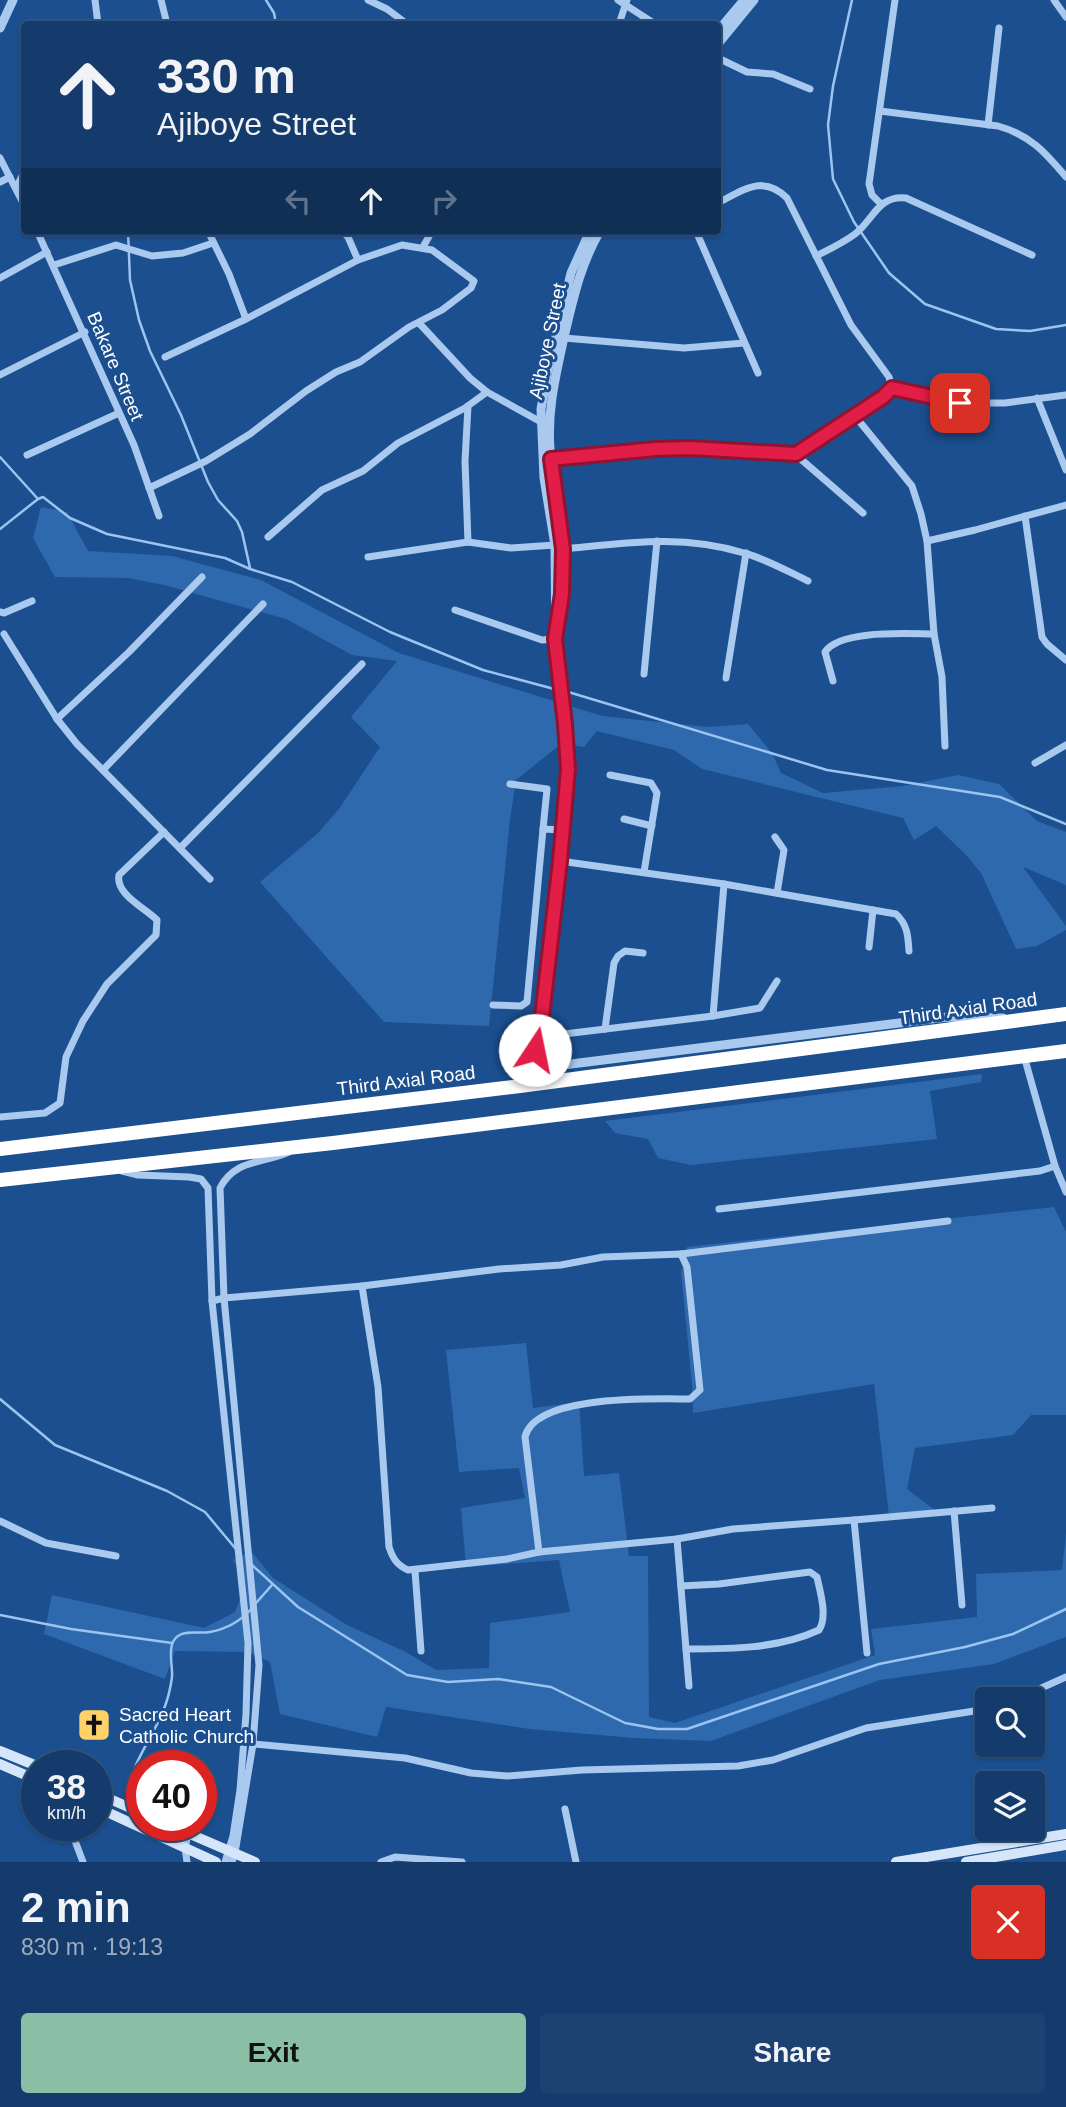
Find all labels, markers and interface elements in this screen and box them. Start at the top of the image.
icon: ahead [42,49,133,140]
text: 330 m [157,49,296,103]
text: Ajiboye Street [157,106,356,142]
icon: left [279,182,317,220]
icon: ahead [352,182,390,220]
icon: right [425,182,463,220]
street label: Ajiboye Street [525,280,570,401]
street label: Bakare Street [83,309,148,424]
pin [930,373,990,433]
icon: arrive [941,384,979,422]
street label: Third Axial Road [898,988,1039,1029]
position arrow [498,1013,572,1087]
street label: Third Axial Road [336,1062,477,1099]
map controls [975,1687,1045,1841]
button: search [975,1687,1045,1757]
place label: Sacred Heart Catholic Church [119,1704,254,1747]
church icon: Sacred Heart Catholic Church [75,1706,113,1744]
speed limit sign: 40 [126,1750,217,1841]
text: 38 [47,1767,86,1806]
button: layers [975,1771,1045,1841]
text: km/h [47,1803,86,1823]
text: 2 min [21,1884,131,1931]
button: close [971,1885,1045,1959]
text: 830 m · 19:13 [21,1934,163,1960]
button: Exit [21,2013,526,2093]
button: Share [540,2013,1045,2093]

